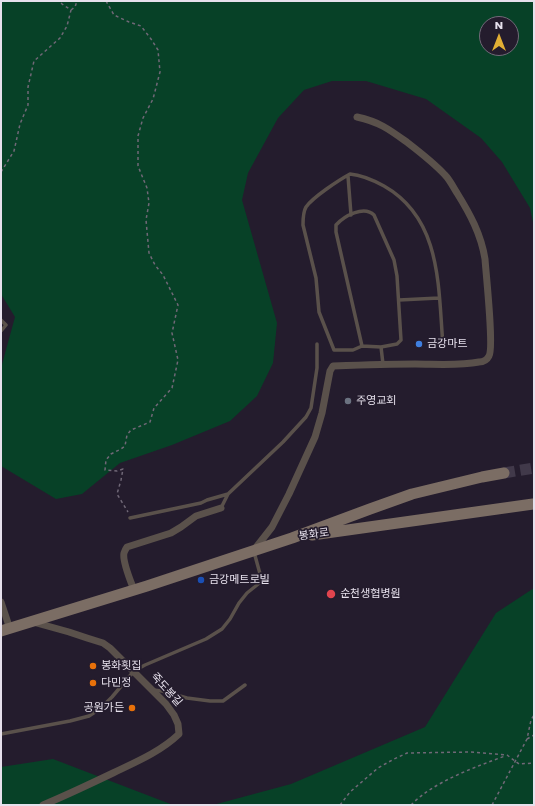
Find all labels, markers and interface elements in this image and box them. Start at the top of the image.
north arrow [479,16,519,56]
text: N [495,17,503,33]
place label: 금강마트 [427,337,467,351]
marker: 금강마트 [414,339,424,349]
place label: 주영교회 [356,394,396,408]
marker: 주영교회 [343,396,353,406]
street label: 봉화로 [298,526,330,544]
place label: 금강메트로빌 [209,573,270,587]
marker: 금강메트로빌 [196,575,206,585]
place label: 순천생협병원 [340,587,401,601]
marker: 순천생협병원 [325,588,337,600]
place label: 봉화횟집 [101,659,141,673]
marker: 봉화횟집 [88,661,98,671]
street label: 죽도봉길 [148,671,184,709]
place label: 다민정 [101,676,131,690]
marker: 다민정 [88,678,98,688]
place label: 공원가든 [84,701,124,715]
marker: 공원가든 [127,703,137,713]

